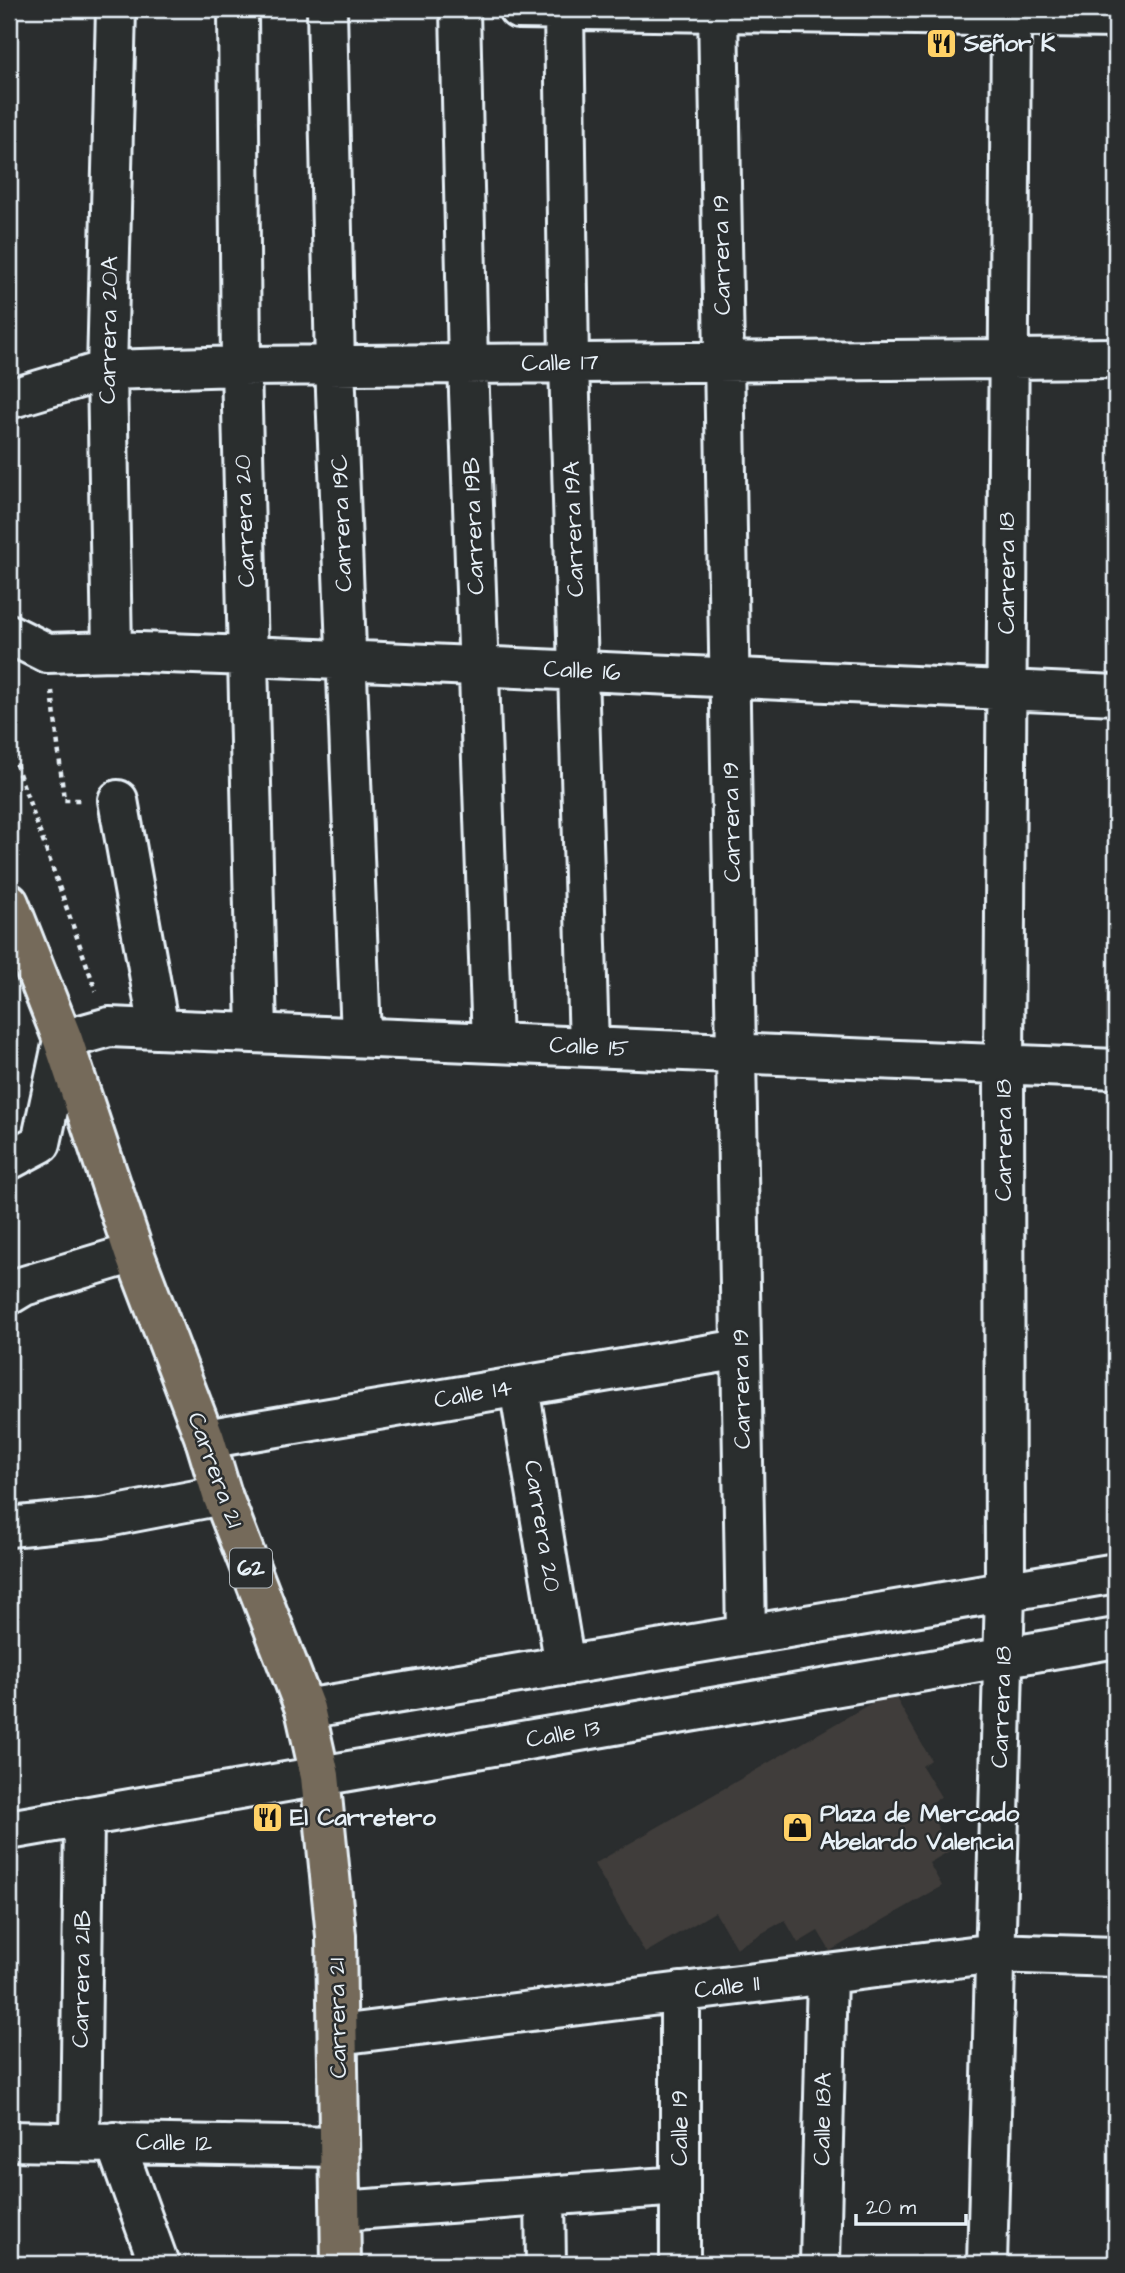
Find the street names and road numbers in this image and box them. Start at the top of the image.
street label: Carrera 19 [704,194,740,316]
street label: Carrera 20A [91,256,127,404]
street label: Calle 17 [521,345,599,381]
street label: Carrera 20 [226,454,264,588]
street label: Carrera 19C [323,454,361,592]
street label: Carrera 19B [455,457,493,595]
street label: Carrera 19A [555,461,593,597]
street label: Carrera 18 [990,512,1024,634]
street label: Calle 16 [542,652,622,690]
street label: Carrera 19 [714,761,750,883]
street label: Calle 15 [548,1028,630,1066]
street label: Carrera 18 [987,1079,1021,1201]
street label: Carrera 19 [724,1328,760,1450]
street label: Calle 14 [431,1370,515,1418]
street label: Carrera 21 [178,1408,252,1532]
street label: Carrera 20 [515,1458,569,1594]
road number: 62 [230,1548,272,1588]
street label: Carrera 18 [983,1645,1021,1769]
street label: Calle 13 [523,1711,603,1757]
street label: Carrera 21B [64,1910,100,2048]
street label: Carrera 21 [320,1957,356,2079]
street label: Calle 11 [692,1966,762,2008]
street label: Calle 18A [805,2072,841,2166]
street label: Calle 19 [663,2090,697,2166]
street label: Calle 12 [136,2125,213,2161]

